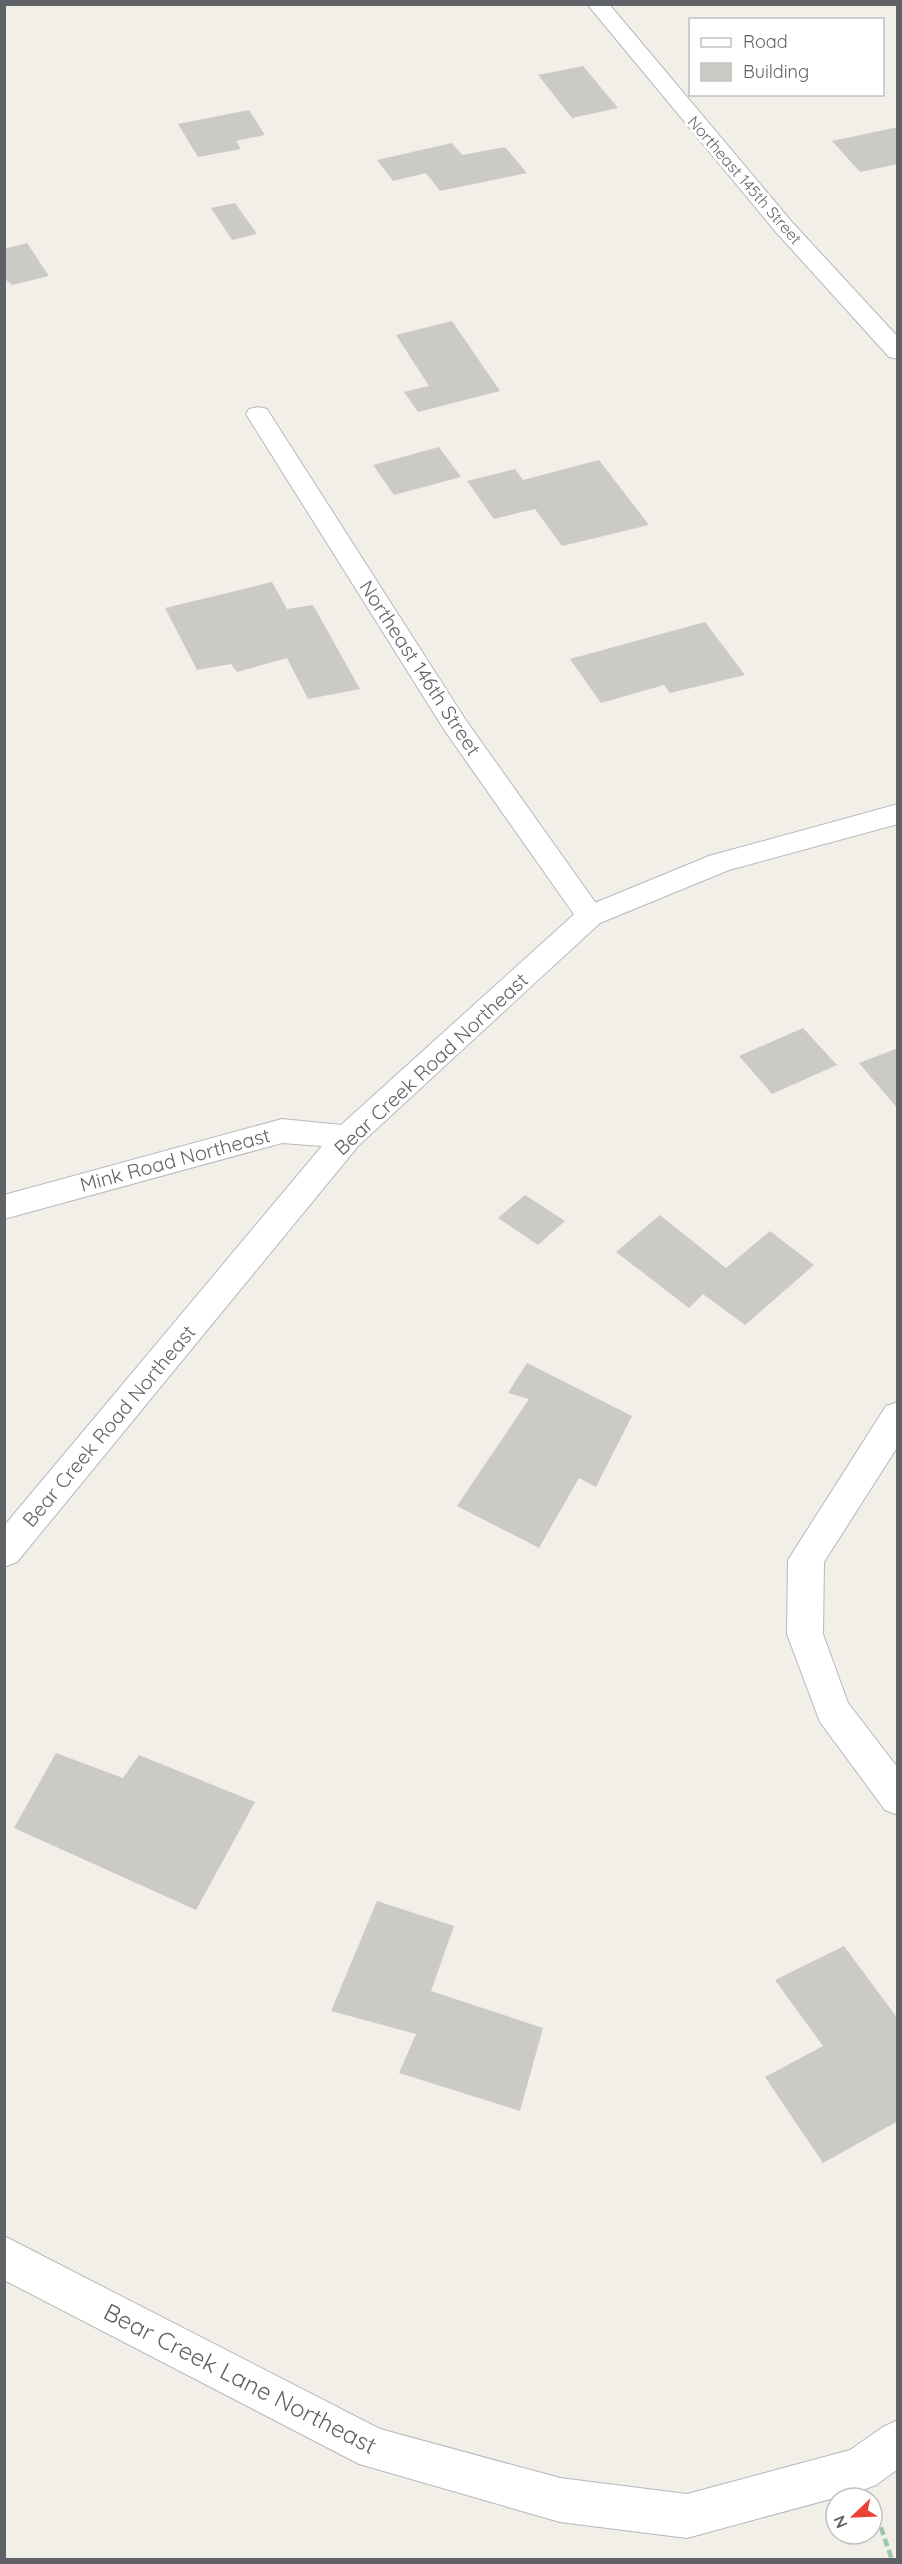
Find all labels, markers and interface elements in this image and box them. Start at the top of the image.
legend [689,18,884,96]
text: Road [743,30,788,53]
text: Building [743,60,809,83]
street label: Northeast 145th Street [684,112,806,248]
street label: Northeast 146th Street [354,575,487,760]
street label: Bear Creek Road Northeast [329,967,533,1160]
street label: Mink Road Northeast [77,1122,273,1197]
street label: Bear Creek Road Northeast [17,1319,201,1532]
street label: Bear Creek Lane Northeast [99,2296,382,2460]
north arrow [824,2486,884,2546]
text: N [829,2513,852,2531]

